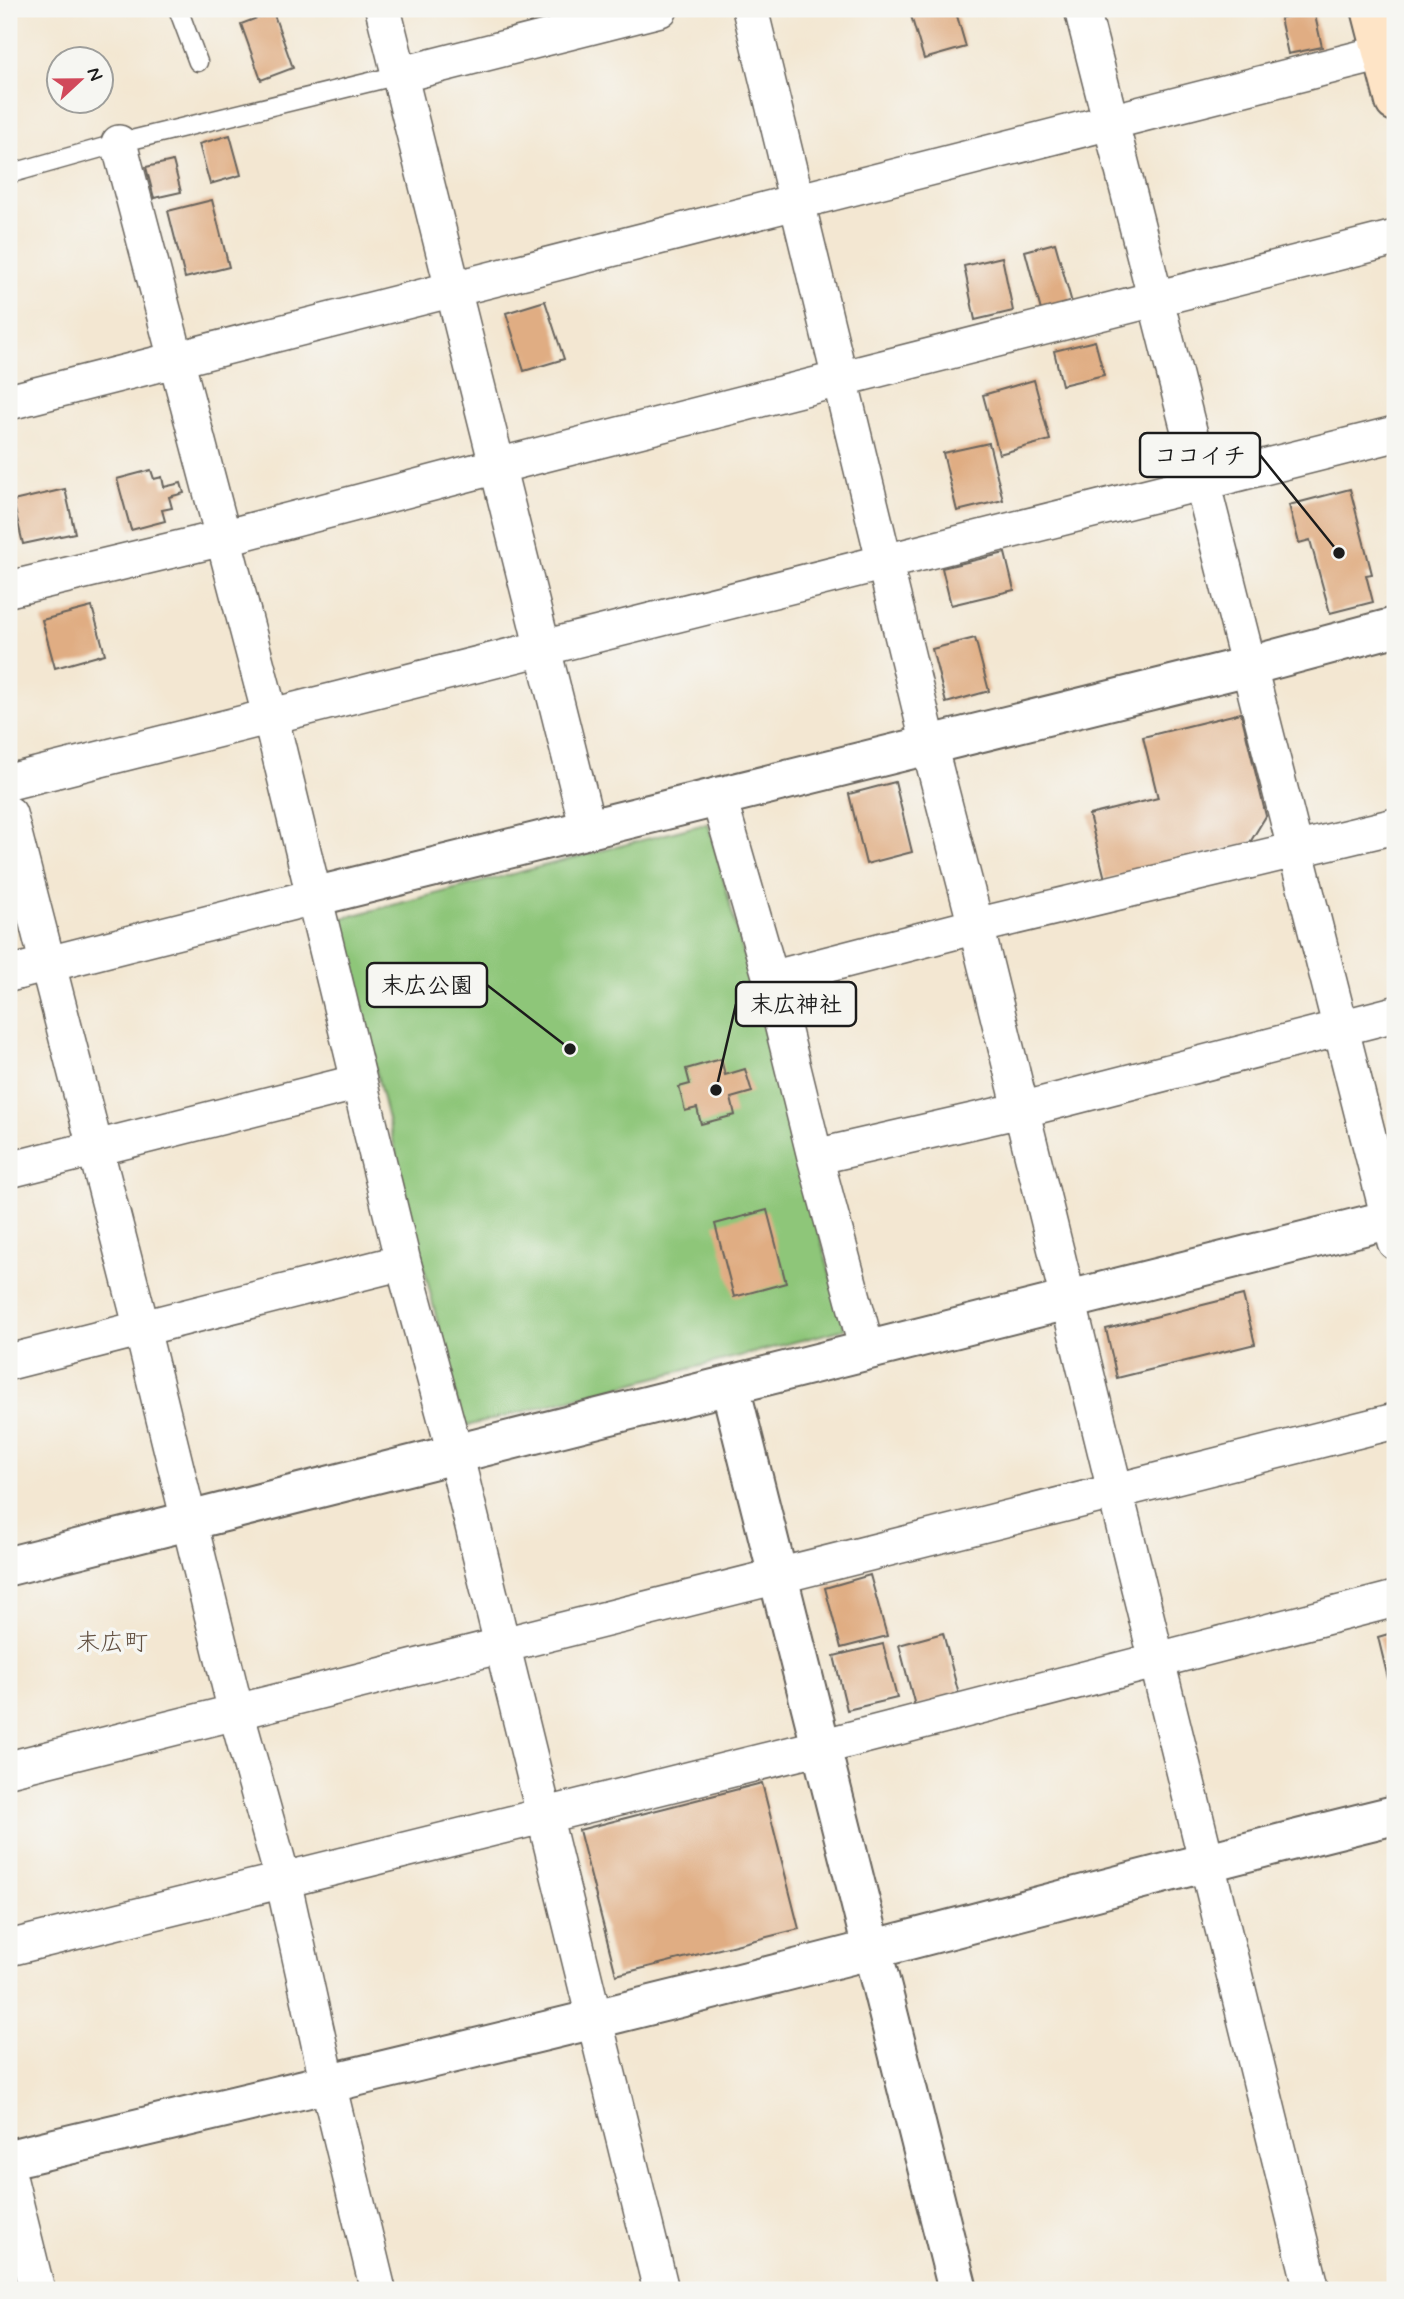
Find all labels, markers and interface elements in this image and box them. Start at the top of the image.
north arrow [46,46,116,116]
text: N [80,64,108,85]
callout: ココイチ [1140,433,1260,477]
text: ココイチ [1154,442,1246,472]
callout: 末広公園 [367,963,487,1007]
text: 末広公園 [381,972,473,1002]
callout: 末広神社 [736,982,856,1026]
text: 末広神社 [750,991,842,1021]
district label: 末広町 [76,1628,148,1659]

